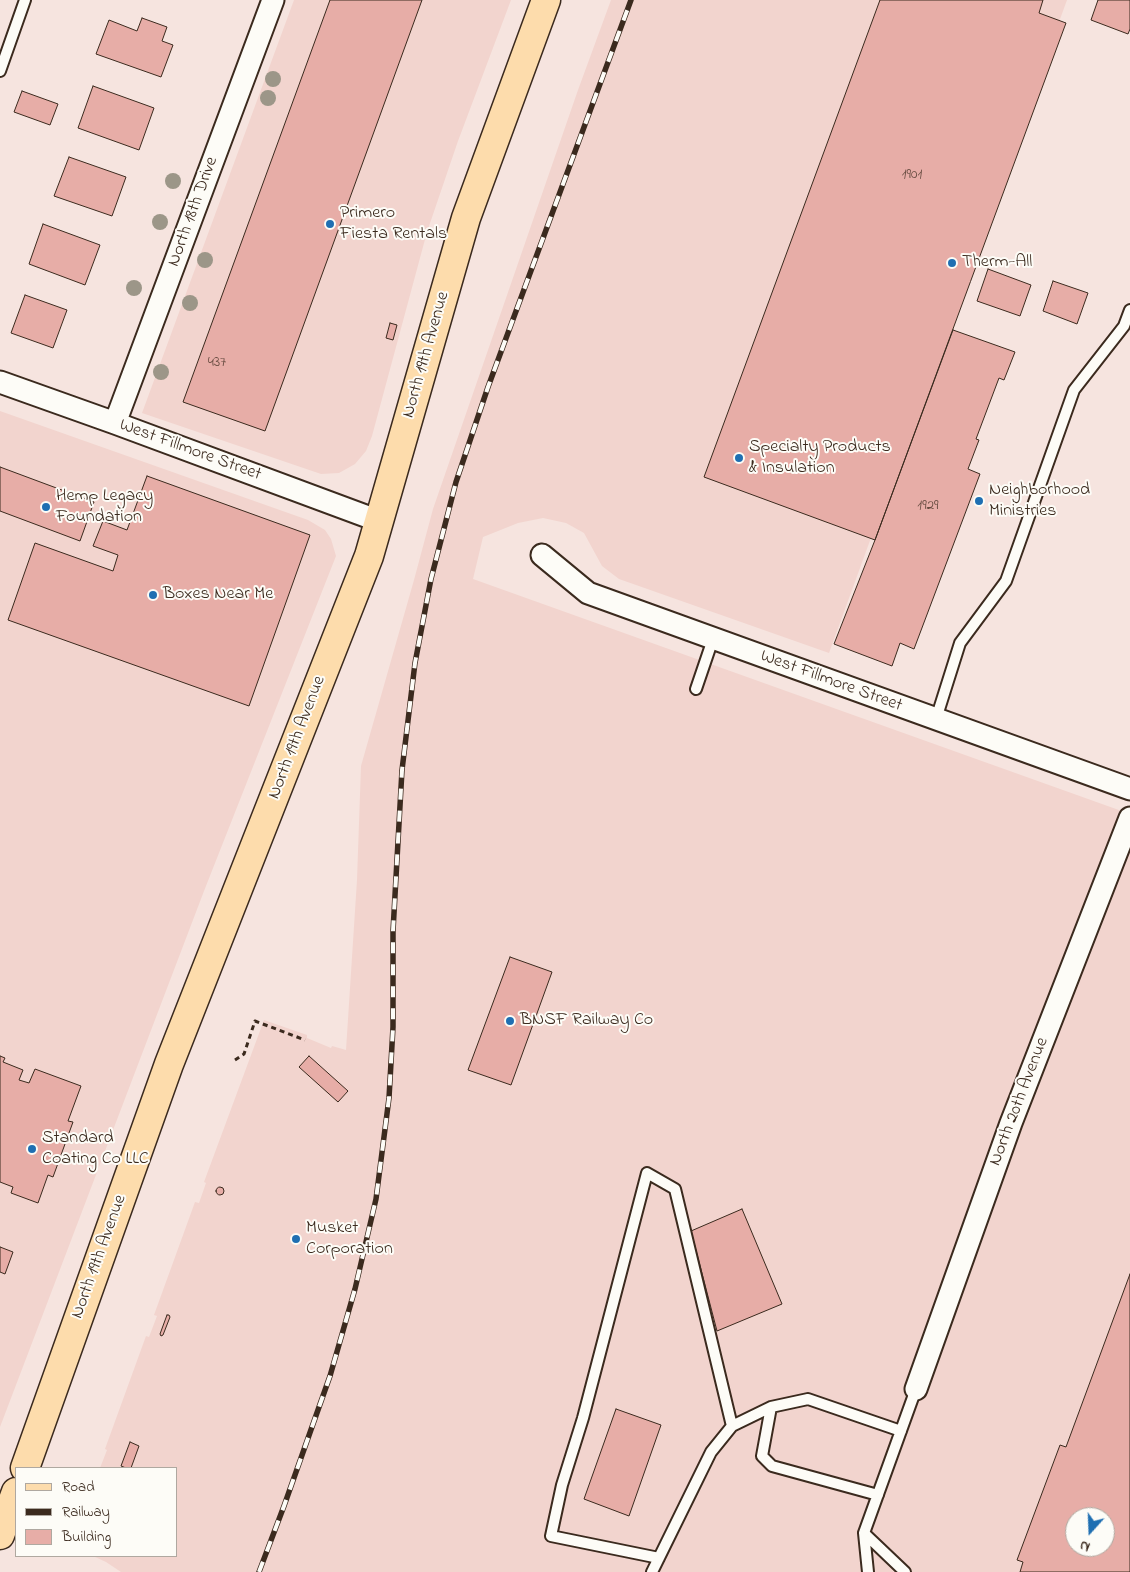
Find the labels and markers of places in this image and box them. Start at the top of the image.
place label: Primero Fiesta Rentals [340,203,447,245]
marker: Primero Fiesta Rentals [324,218,336,230]
place label: Therm-All [962,252,1032,274]
marker: Therm-All [946,257,958,269]
place label: Specialty Products & Insulation [749,437,891,479]
marker: Specialty Products & Insulation [733,452,745,464]
place label: Neighborhood Ministries [989,480,1090,522]
place label: Hemp Legacy Foundation [56,486,153,528]
marker: Neighborhood Ministries [973,495,985,507]
marker: Hemp Legacy Foundation [40,501,52,513]
place label: Boxes Near Me [163,584,273,606]
marker: Boxes Near Me [147,589,159,601]
place label: BNSF Railway Co [520,1010,653,1032]
marker: BNSF Railway Co [504,1015,516,1027]
place label: Standard Coating Co LLC [42,1128,149,1170]
marker: Standard Coating Co LLC [26,1143,38,1155]
place label: Musket Corporation [306,1218,393,1260]
marker: Musket Corporation [290,1233,302,1245]

